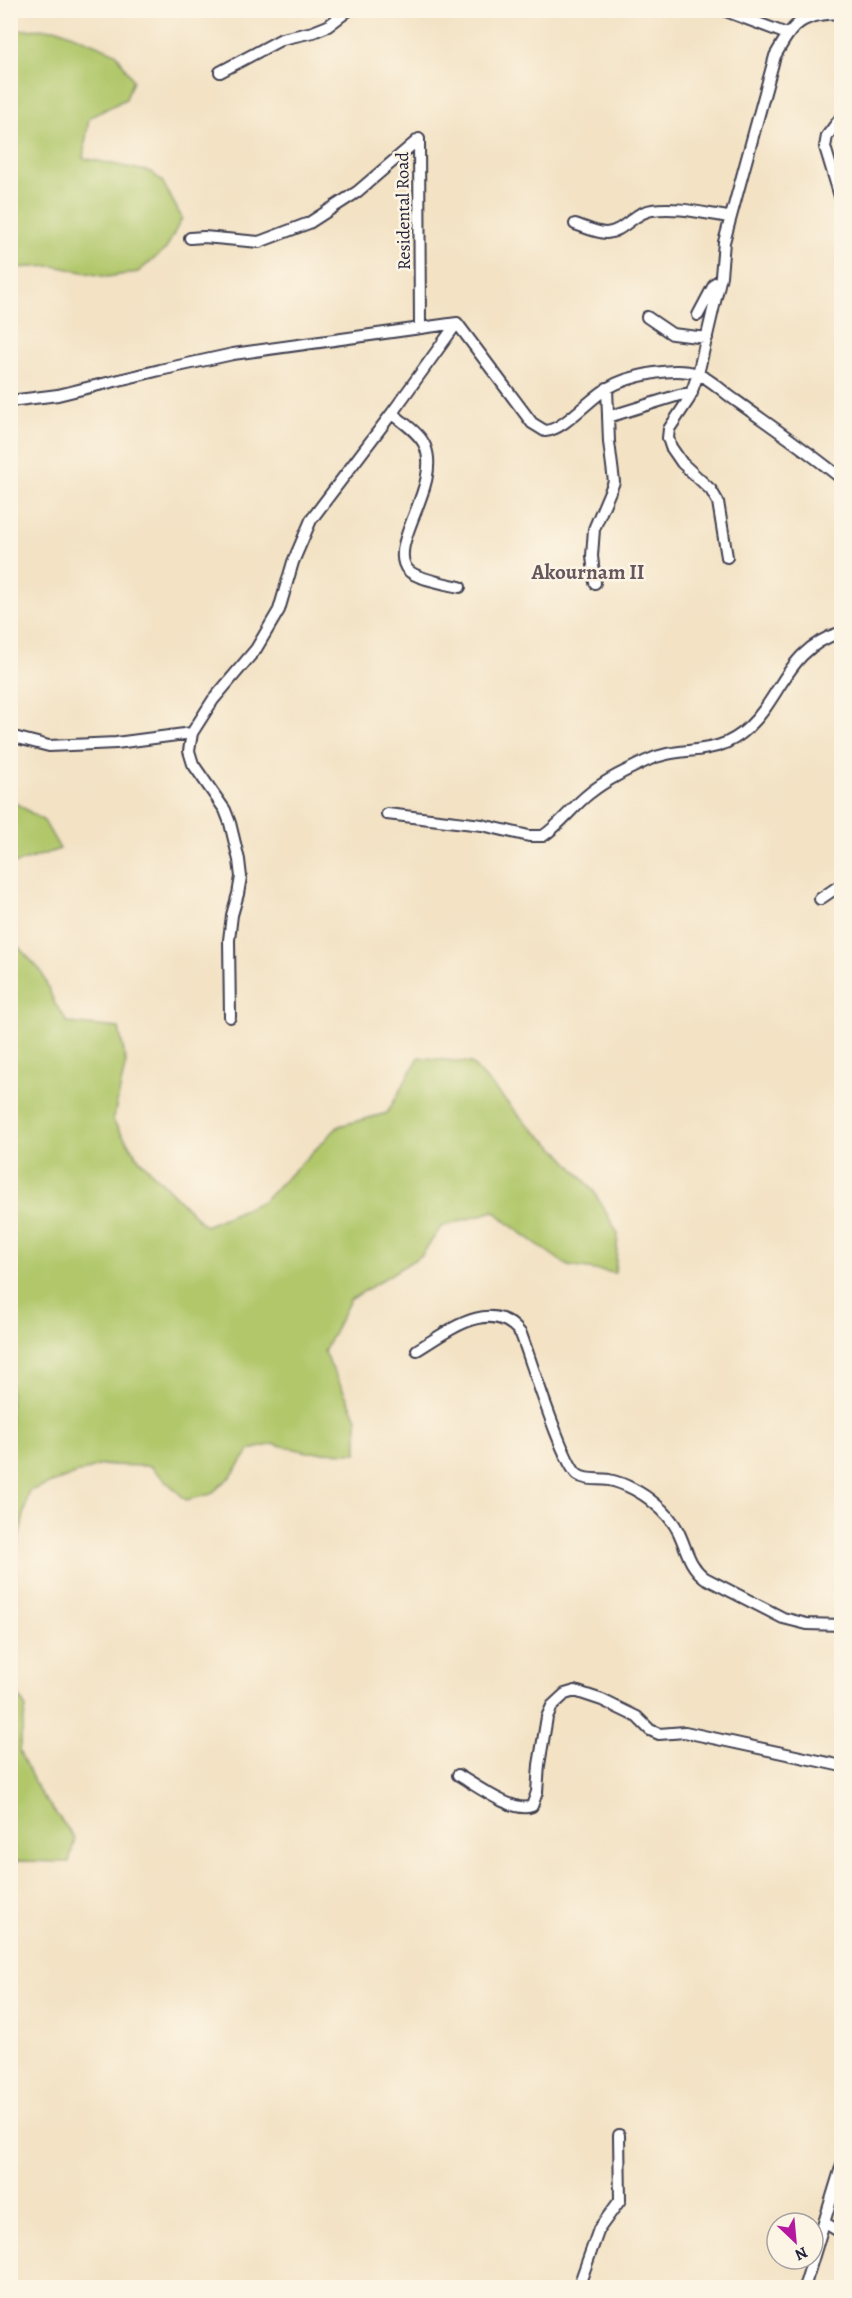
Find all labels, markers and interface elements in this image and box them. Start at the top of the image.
street label: Residental Road [390,151,416,270]
district label: Akournam II [531,558,644,586]
north arrow [765,2211,825,2271]
text: N [791,2241,811,2266]

